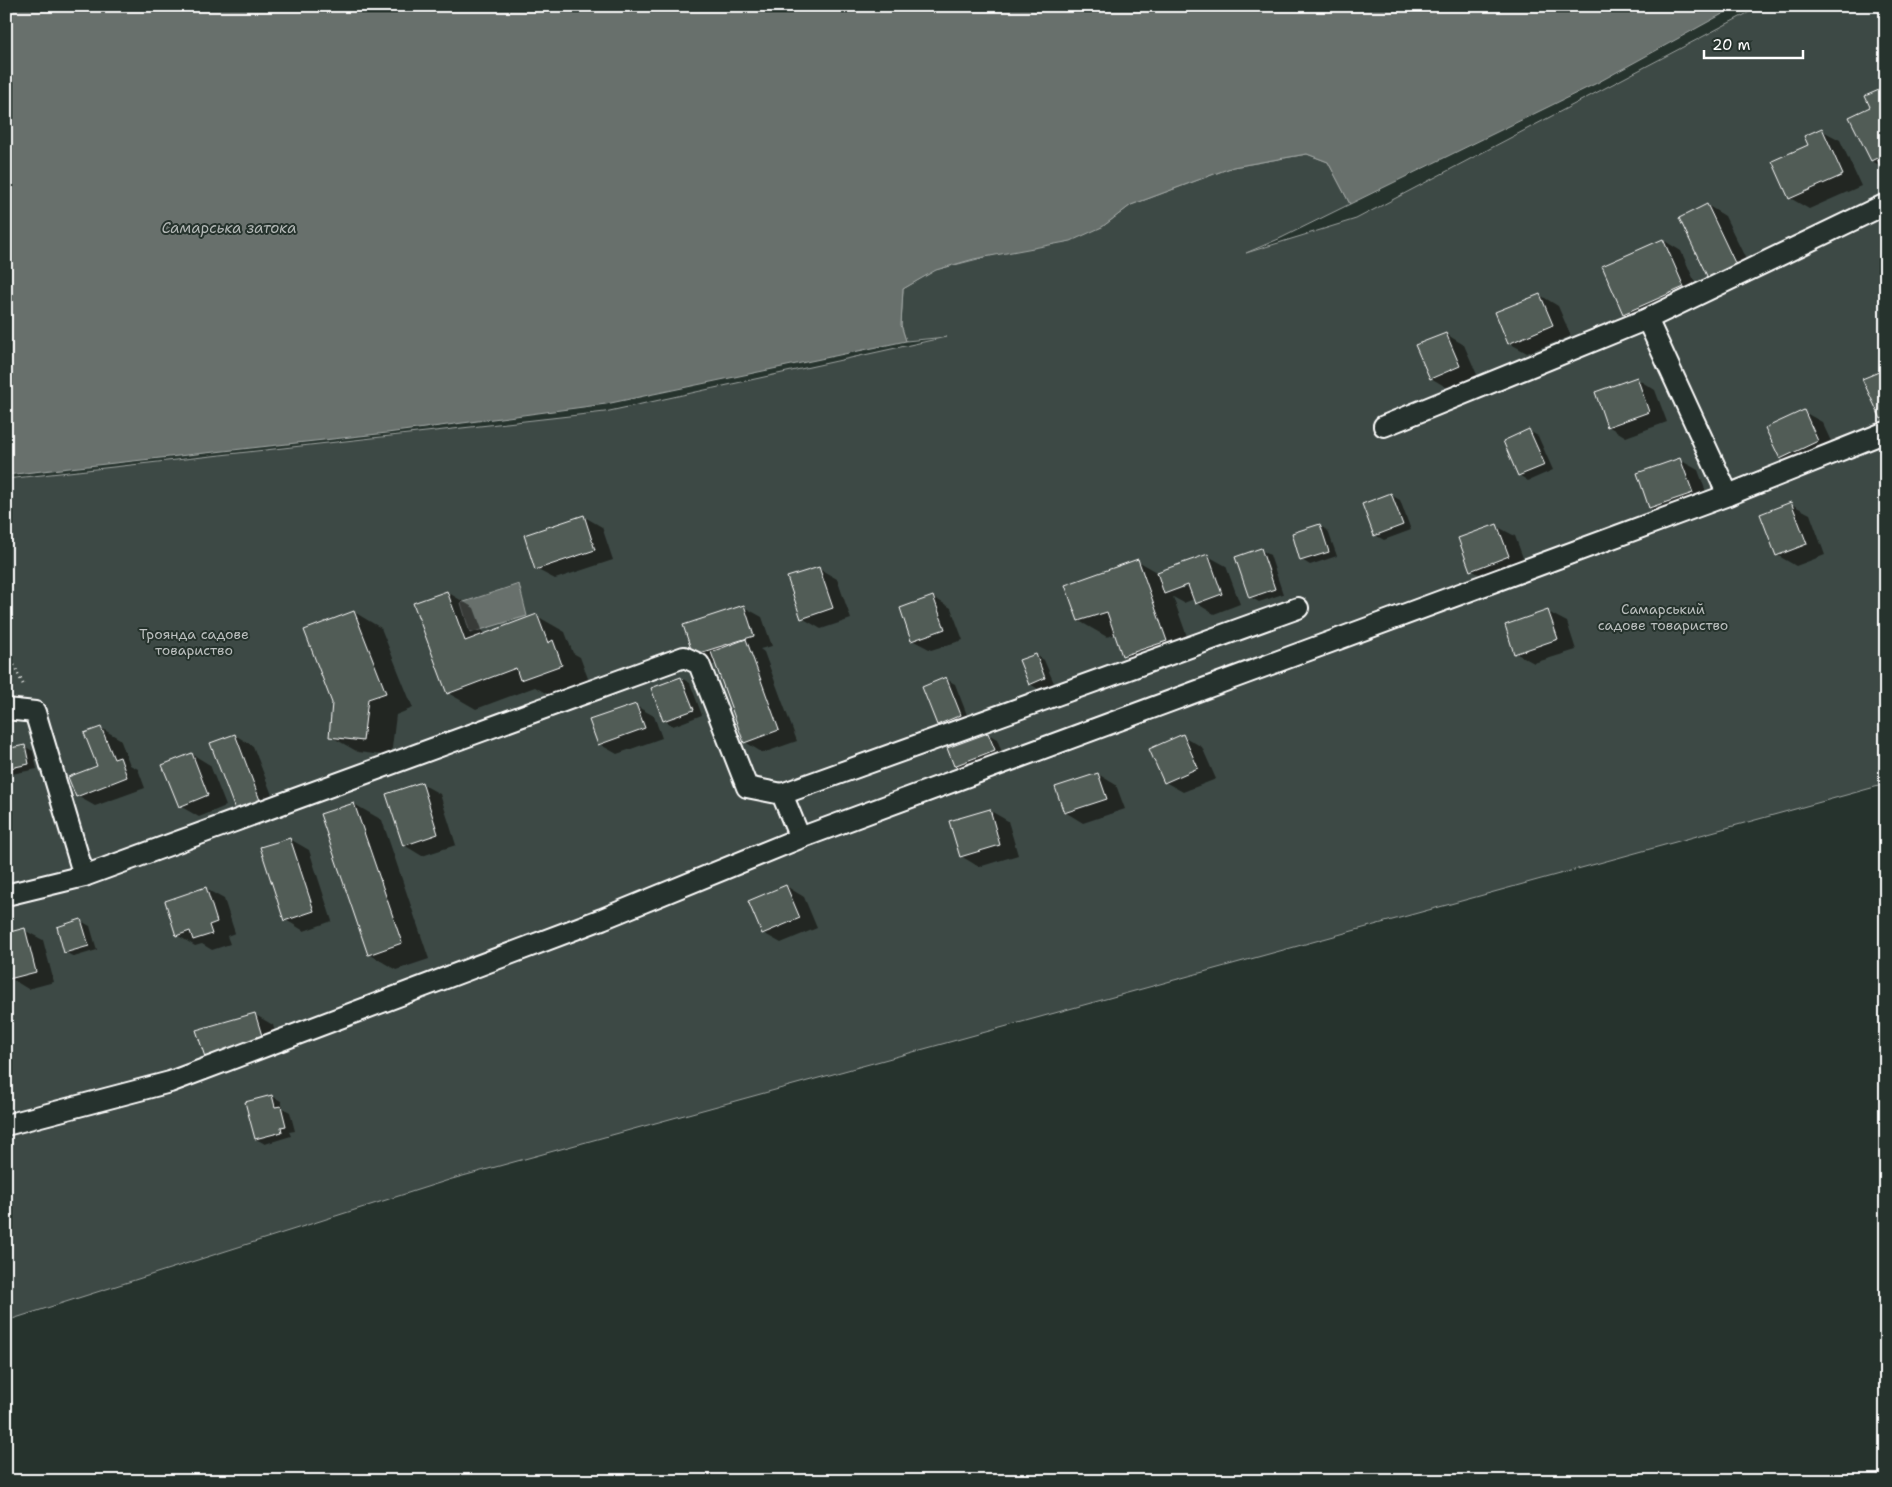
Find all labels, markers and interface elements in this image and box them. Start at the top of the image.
scale bar [1704,28,1803,60]
text: 20 m [1712,35,1751,55]
water label: Самарська затока [161,218,297,238]
park label: Самарський садове товариство [1598,600,1728,634]
park label: Троянда садове товариство [139,625,249,659]

